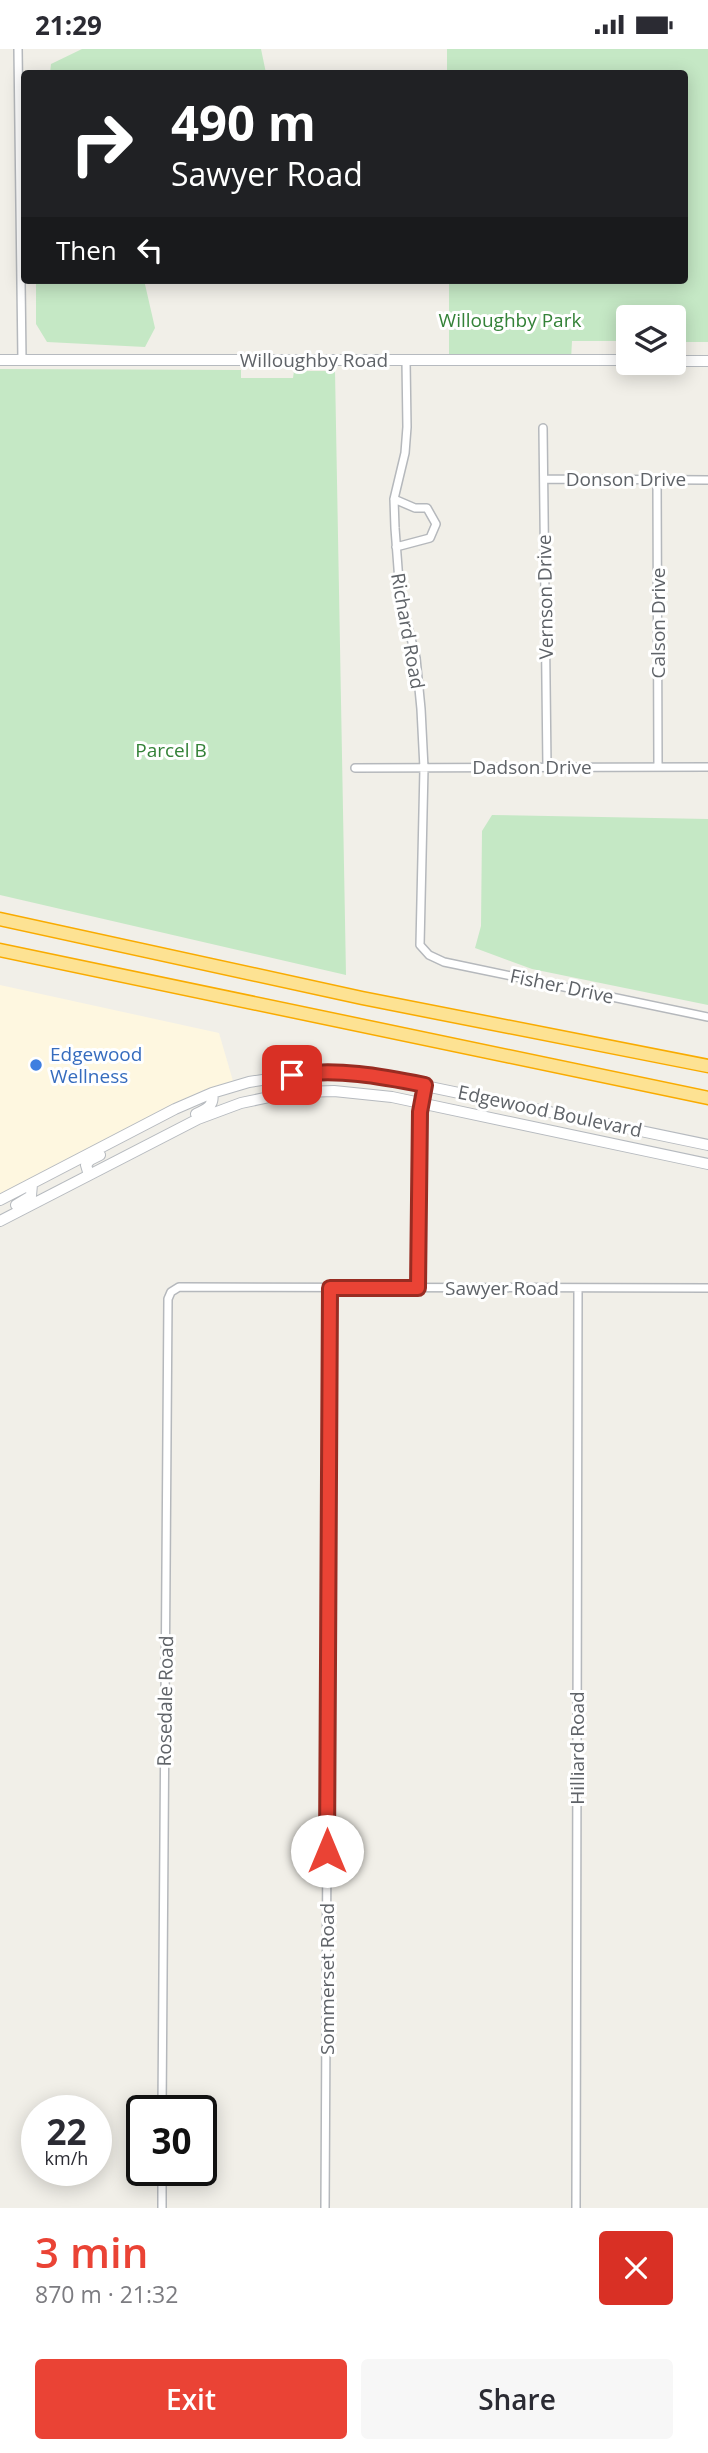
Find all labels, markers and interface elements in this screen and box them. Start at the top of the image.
text: 21:29 [35,7,102,43]
text: 490 m [171,89,316,155]
icon: right [56,98,147,189]
text: Sawyer Road [171,152,363,195]
icon: left [131,231,169,269]
text: Then [56,232,117,268]
map controls [616,305,686,375]
button: layers [616,305,686,375]
park label: Willoughby Park [439,307,581,333]
street label: Willoughby Road [240,347,388,373]
street label: Donson Drive [566,466,686,492]
street label: Vernson Drive [531,534,559,660]
street label: Calson Drive [645,568,671,678]
street label: Richard Road [385,571,431,691]
park label: Parcel B [135,737,207,763]
street label: Dadson Drive [472,754,592,780]
street label: Fisher Drive [508,962,616,1010]
place label: Edgewood Wellness [50,1041,142,1089]
pin [262,1045,322,1105]
icon: arrive [273,1056,311,1094]
marker: Edgewood Wellness [28,1057,44,1073]
street label: Edgewood Boulevard [456,1079,644,1143]
street label: Sawyer Road [445,1275,559,1301]
street label: Rosedale Road [151,1635,179,1767]
street label: Hilliard Road [564,1691,590,1805]
position arrow [290,1814,364,1888]
street label: Sommerset Road [314,1903,340,2055]
speed limit sign: 30 [126,2095,217,2186]
text: 22 [46,2108,87,2155]
text: km/h [45,2146,88,2170]
text: 3 min [35,2223,148,2280]
button: close [599,2231,673,2305]
text: 870 m · 21:32 [35,2278,178,2310]
button: Exit [35,2359,347,2439]
button: Share [361,2359,673,2439]

